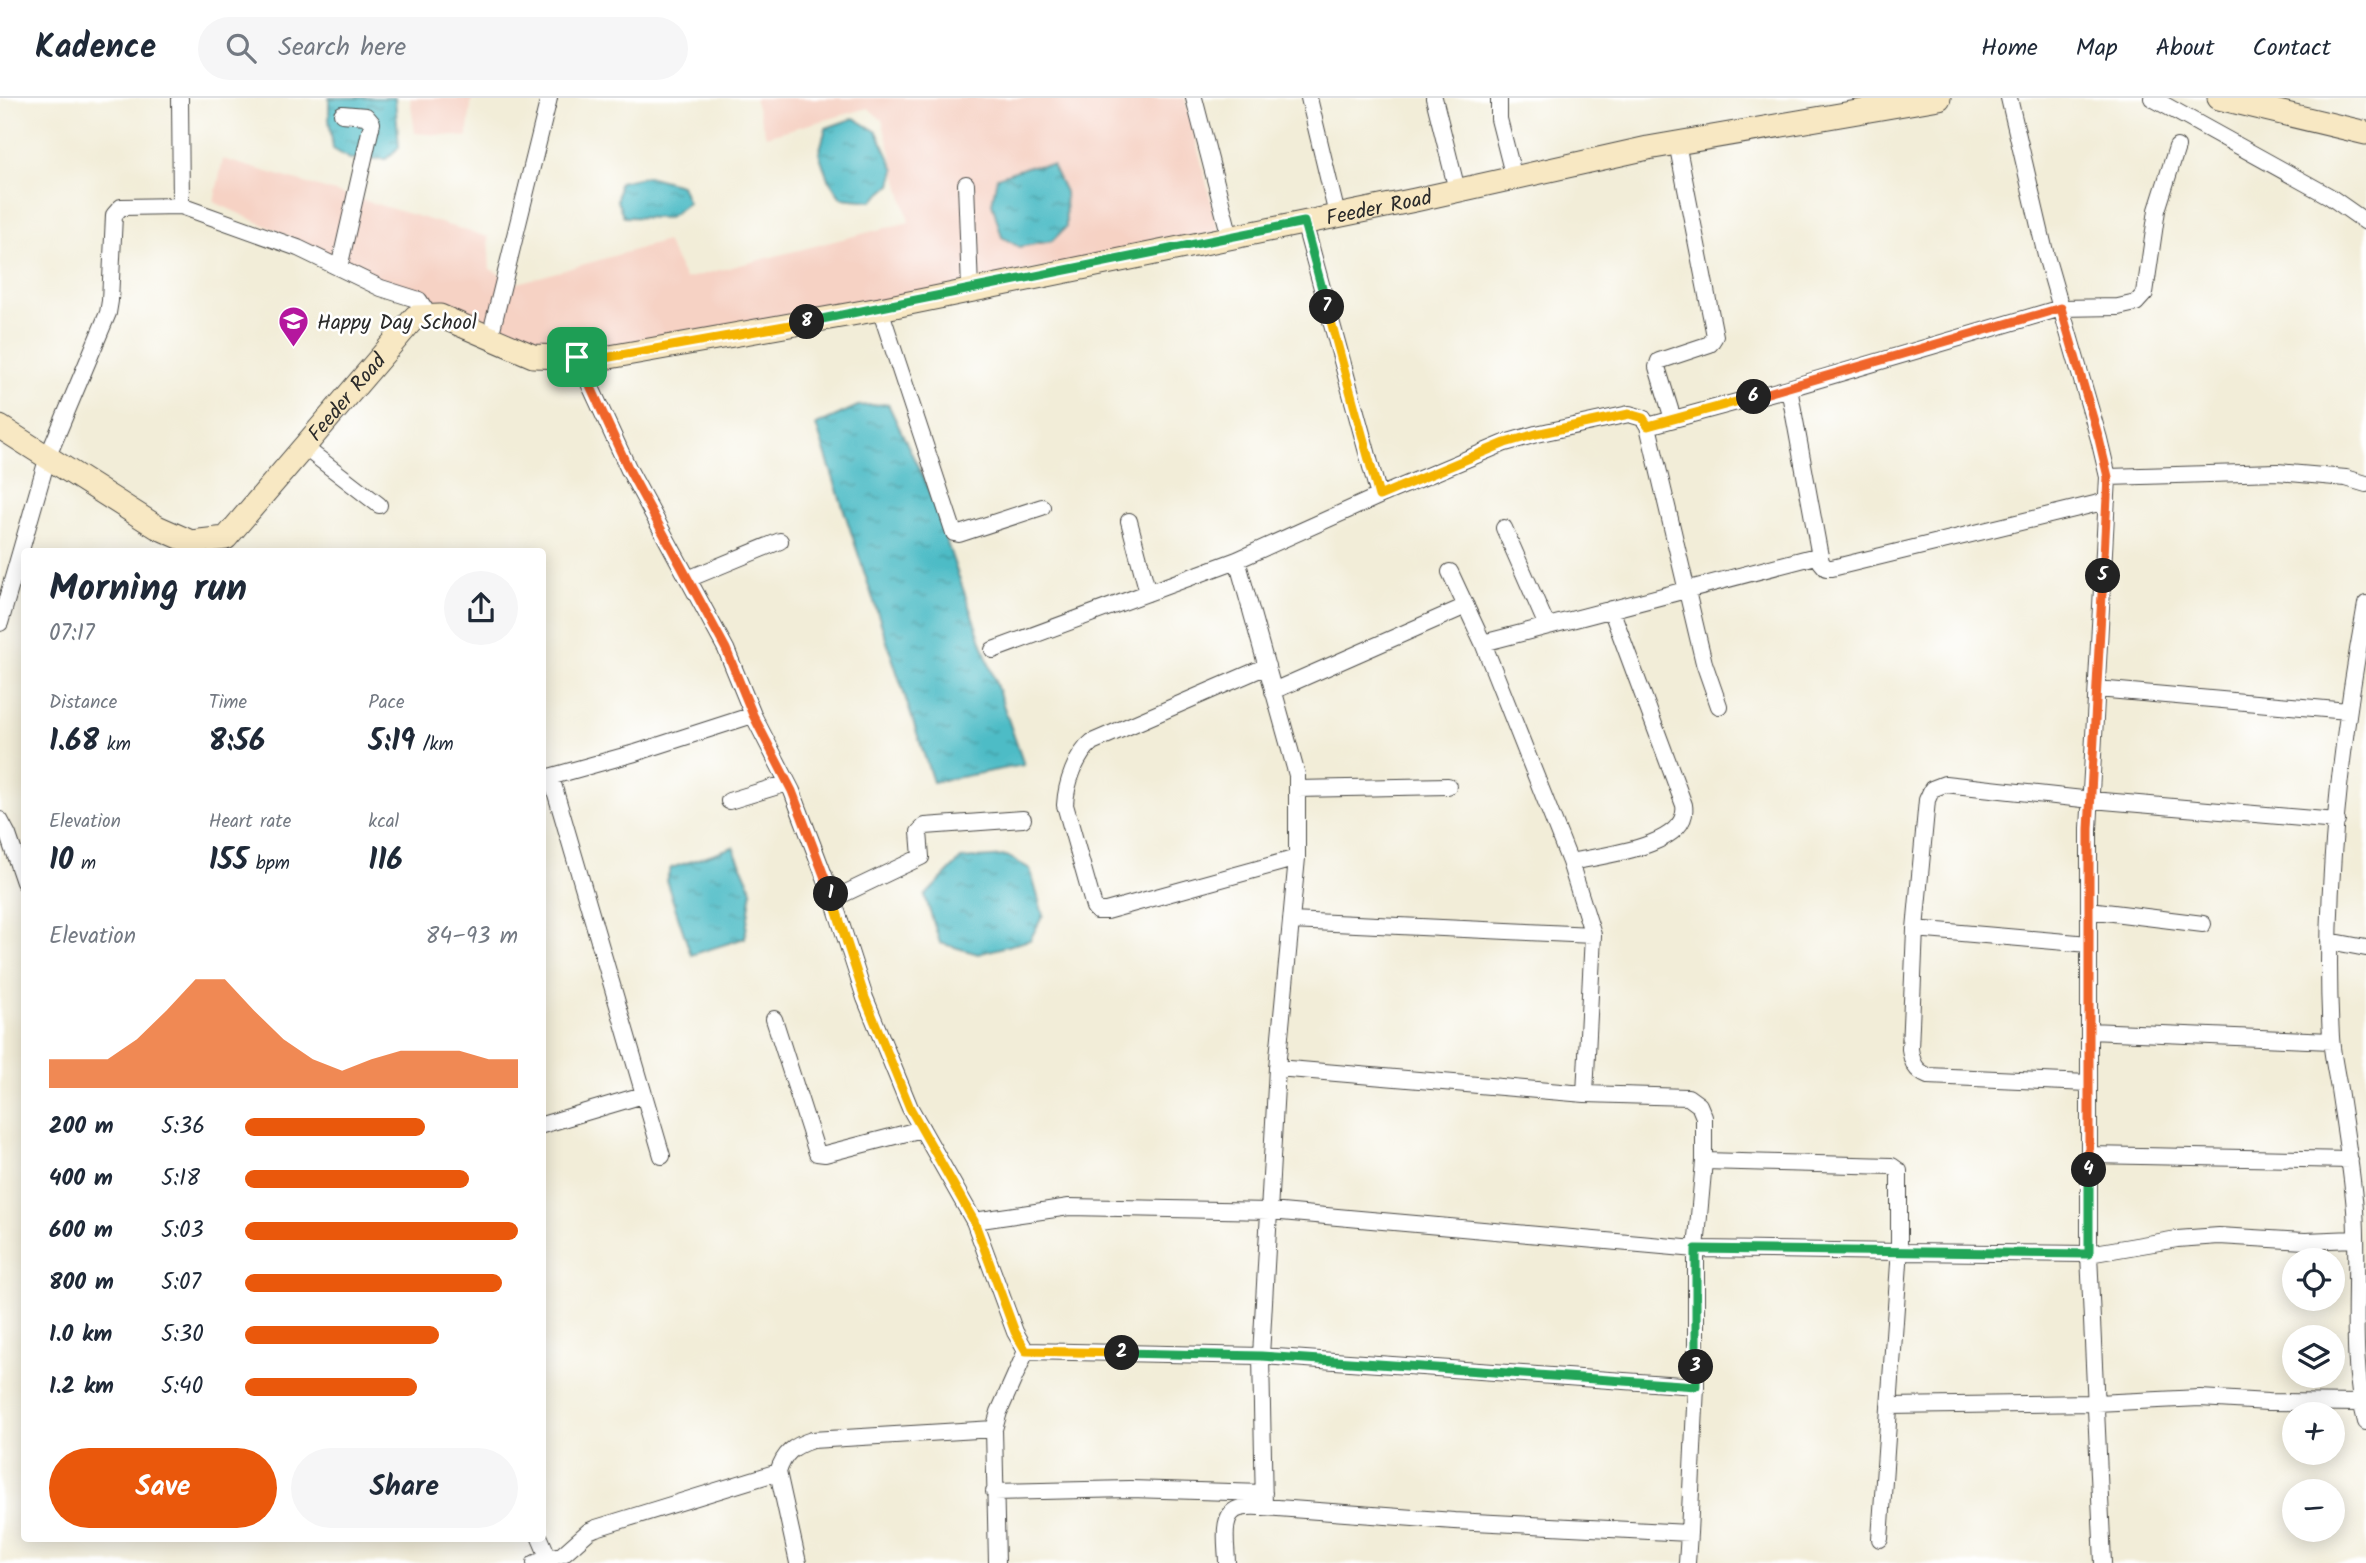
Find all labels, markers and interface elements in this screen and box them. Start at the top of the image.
search box [198,17,688,80]
text: Kadence [35,22,156,75]
text: Search here [278,27,406,69]
icon: search [222,29,260,67]
text: Home [1981,29,2038,68]
text: Map [2076,29,2118,68]
text: About [2156,29,2214,68]
text: Contact [2252,29,2331,68]
street label: Feeder Road [1323,182,1436,236]
pin: 7 [1310,290,1344,325]
text: 7 [1322,291,1331,321]
pin: 8 [790,304,824,340]
school or university icon: Happy Day School [277,305,311,349]
text: 8 [801,306,812,336]
place label: Happy Day School [317,307,477,340]
pin [547,327,607,387]
icon: arrive [558,338,596,376]
street label: Feeder Road [300,346,395,450]
pin: 6 [1736,380,1772,414]
text: 6 [1748,381,1759,411]
pin: 5 [2086,559,2120,594]
text: Morning run [49,560,247,620]
text: 5 [2098,560,2107,590]
button: share [444,571,518,645]
text: 07:17 [49,616,95,652]
text: Distance [49,688,117,718]
text: Time [209,688,247,718]
text: Pace [368,688,405,718]
text: 1.68 [49,718,99,766]
text: 8:56 [209,718,265,766]
text: 5:19 [368,718,415,766]
text: km [99,730,131,760]
text: /km [415,730,454,760]
text: Elevation [49,807,121,837]
text: Heart rate [209,807,291,837]
text: kcal [368,807,399,837]
text: 10 [49,837,73,885]
text: 155 [209,837,248,885]
text: 116 [368,837,403,885]
text: m [73,849,96,879]
text: bpm [248,849,290,879]
pin: 1 [814,876,848,912]
text: 1 [828,878,833,908]
text: Elevation [49,919,136,955]
text: 84–93 m [426,919,518,955]
text: 200 m [49,1109,114,1145]
text: 5:36 [161,1109,205,1145]
pin: 4 [2072,1152,2106,1188]
text: 4 [2083,1154,2094,1184]
text: 400 m [49,1161,113,1197]
text: 5:18 [161,1161,200,1197]
text: 600 m [49,1213,113,1249]
text: 5:03 [161,1213,204,1249]
map controls [2282,1248,2345,1542]
button: locate [2282,1248,2345,1311]
text: 800 m [49,1265,114,1301]
text: 5:07 [161,1265,201,1301]
text: 1.0 km [49,1317,112,1353]
text: 5:30 [161,1317,204,1353]
button: layers [2282,1325,2345,1388]
pin: 2 [1104,1336,1140,1370]
text: 2 [1116,1337,1127,1367]
pin: 3 [1678,1350,1714,1384]
text: 3 [1690,1351,1701,1381]
text: 1.2 km [49,1369,114,1405]
text: 5:40 [161,1369,203,1405]
button: + [2282,1402,2345,1465]
button: Save [49,1448,277,1528]
button: Share [291,1448,518,1528]
button: − [2282,1479,2345,1542]

